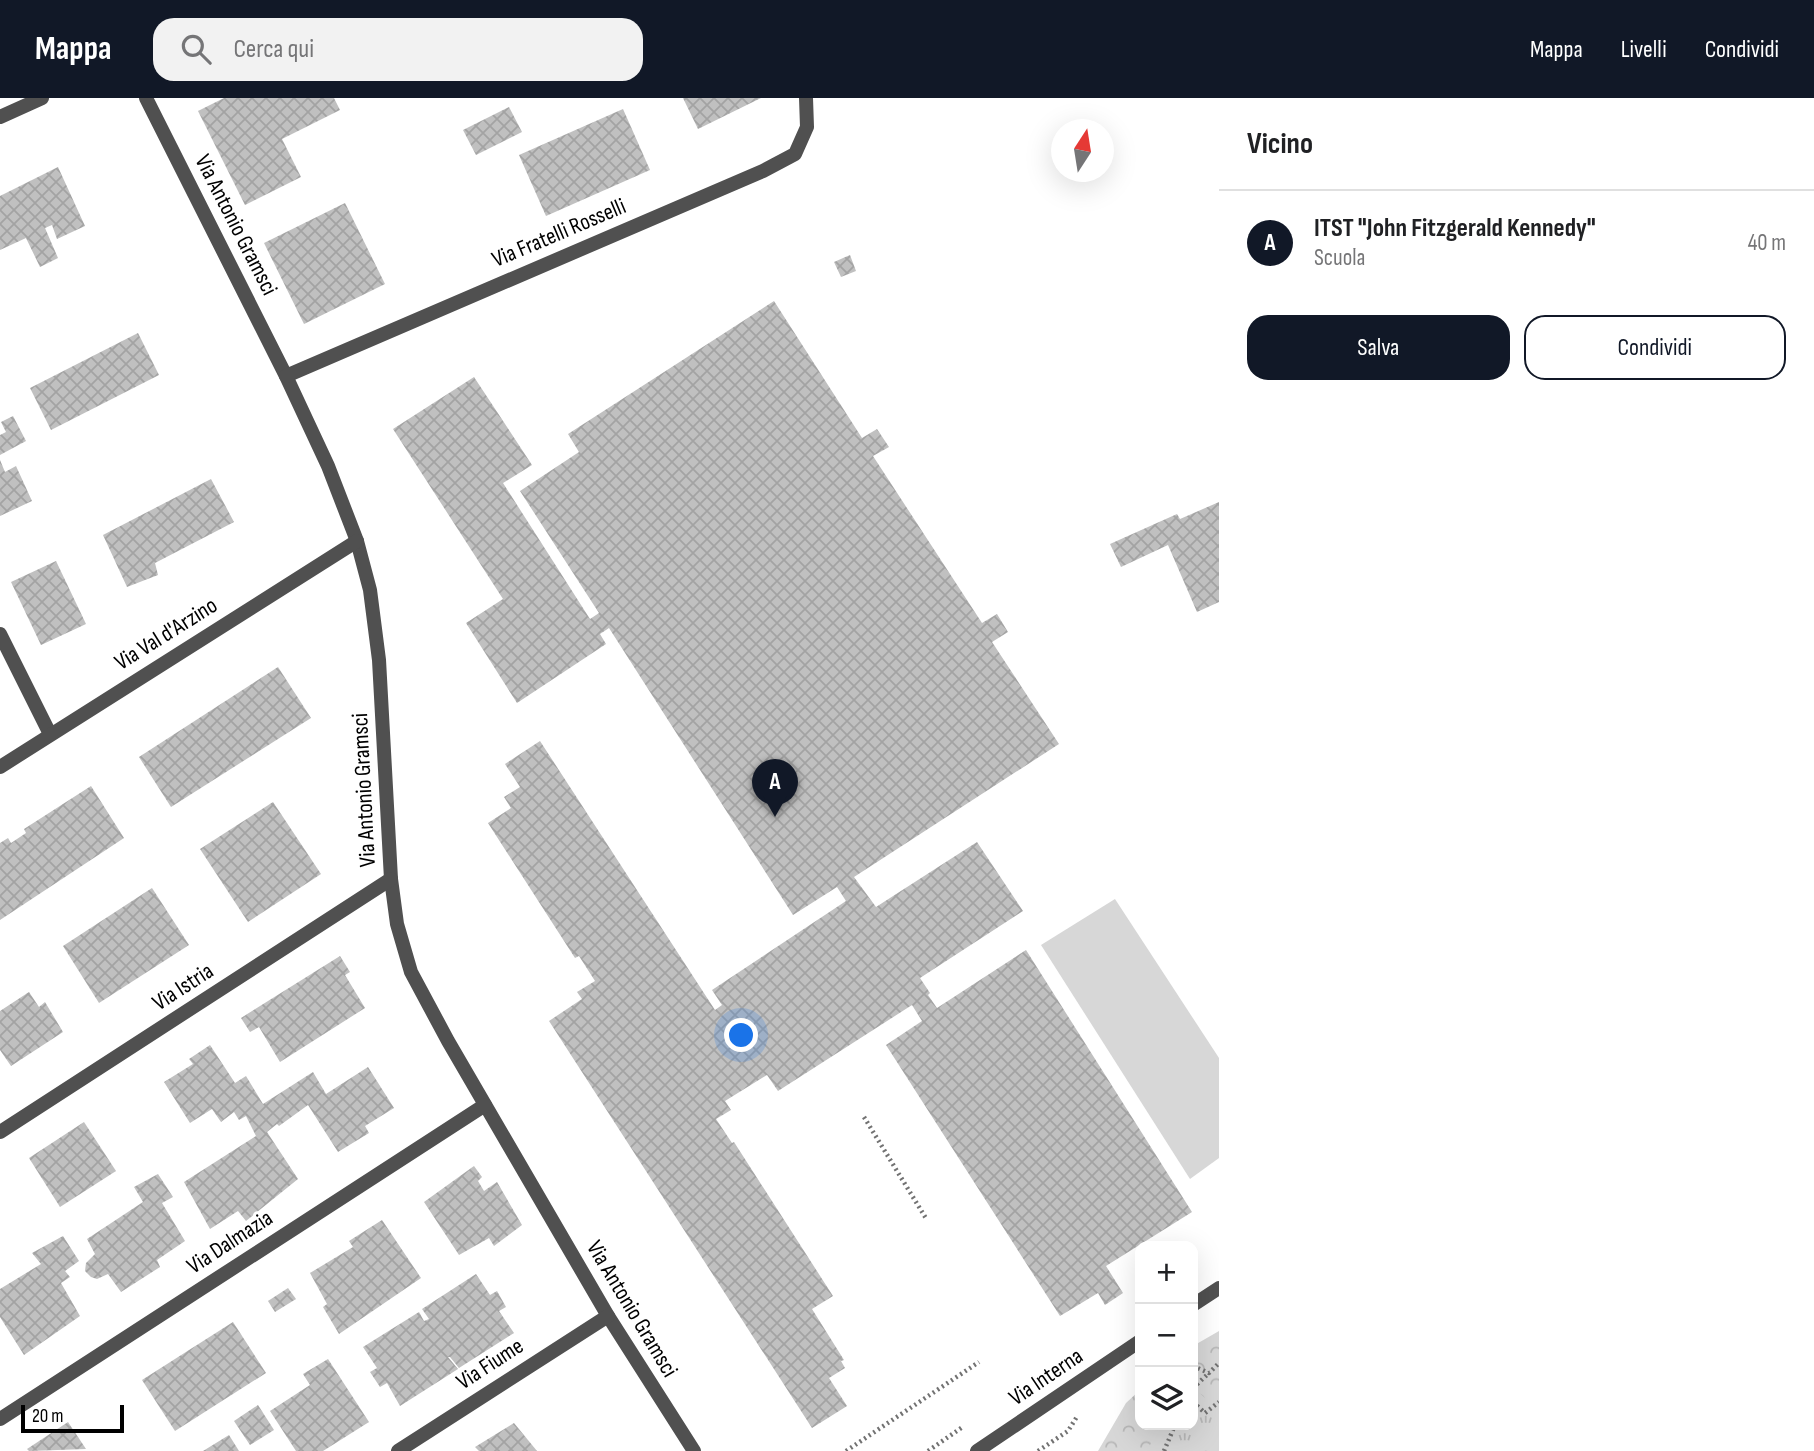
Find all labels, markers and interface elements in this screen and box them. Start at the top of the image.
search box [153,18,643,81]
text: Mappa [35,29,111,69]
icon: search [177,30,215,68]
text: Cerca qui [233,34,314,65]
text: Mappa [1530,35,1583,64]
text: Livelli [1621,35,1667,64]
text: Condividi [1705,35,1779,64]
north arrow [1051,119,1114,182]
text: Vicino [1247,126,1313,162]
street label: Via Antonio Gramsci [189,150,283,300]
street label: Via Fratelli Rosselli [488,192,630,274]
text: ITST "John Fitzgerald Kennedy" [1314,213,1596,244]
text: A [1265,229,1275,257]
text: 40 m [1748,229,1786,257]
text: Scuola [1314,244,1365,272]
button: Salva [1247,315,1510,380]
button: Condividi [1524,315,1786,380]
street label: Via Val d'Arzino [110,591,222,677]
street label: Via Antonio Gramsci [346,712,382,868]
pin: A [752,759,798,817]
street label: Via Istria [147,957,219,1017]
your location [724,1018,758,1052]
street label: Via Dalmazia [182,1204,278,1280]
street label: Via Antonio Gramsci [580,1236,684,1382]
map controls [1135,1241,1198,1430]
button: + [1135,1241,1198,1304]
button: − [1135,1304,1198,1367]
street label: Via Fiume [451,1332,529,1396]
street label: Via Interna [1004,1342,1088,1412]
button: layers [1135,1367,1198,1430]
scale bar [21,1402,124,1434]
text: 20 m [32,1405,64,1428]

